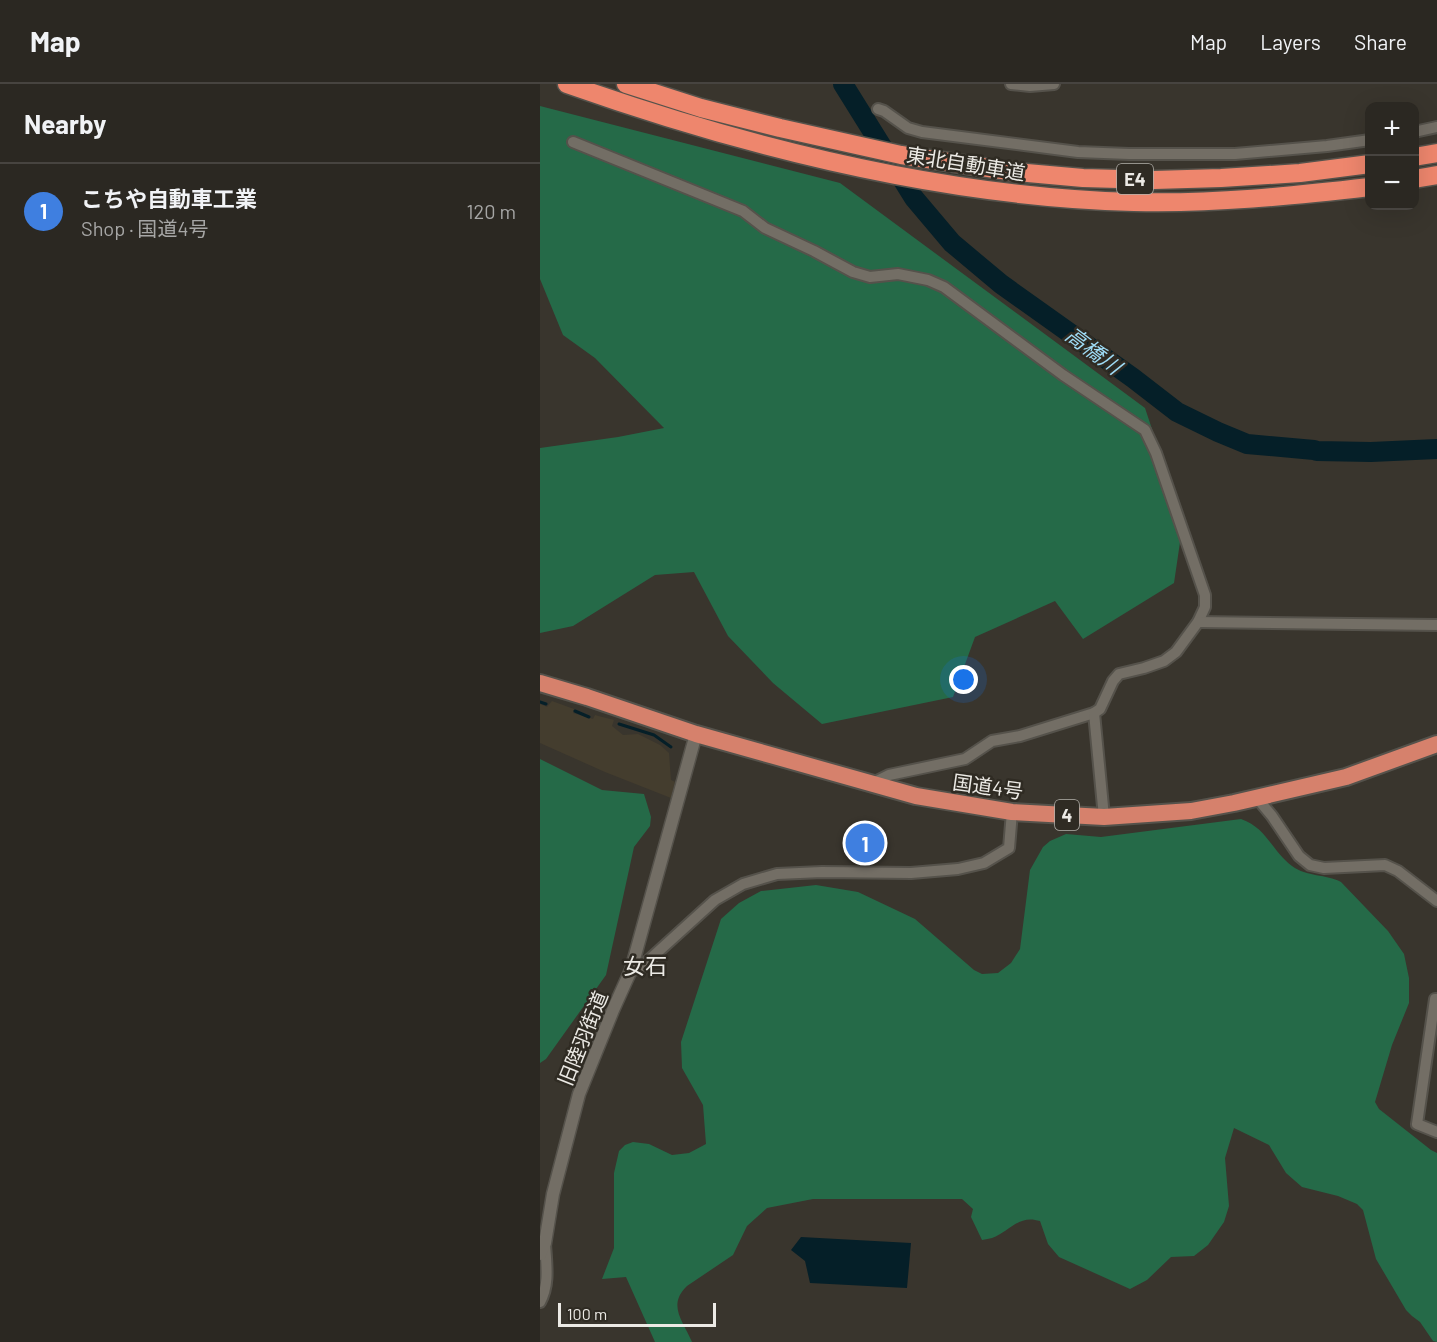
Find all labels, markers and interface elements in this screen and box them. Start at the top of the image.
text: Map [30,24,81,58]
text: Map [1190,29,1227,54]
text: Layers [1260,29,1321,54]
text: Share [1354,29,1407,54]
map controls [1365,102,1419,210]
button: + [1365,102,1419,156]
text: Nearby [24,108,106,139]
street label: 東北自動車道 [905,142,1027,184]
button: − [1365,156,1419,210]
road number: E4 [1117,164,1153,194]
text: こちや自動車工業 [81,185,257,211]
text: 1 [40,199,47,223]
text: 120 m [466,199,516,223]
text: Shop · 国道4号 [81,216,208,240]
water label: 高橋川 [1061,321,1128,380]
your location [949,665,978,694]
street label: 国道4号 [951,769,1025,803]
road number: 4 [1055,800,1079,830]
pin: 1 [846,820,884,866]
district label: 女石 [623,952,667,978]
street label: 旧陸羽街道 [552,987,612,1089]
scale bar [558,1300,716,1328]
text: 100 m [567,1304,607,1323]

